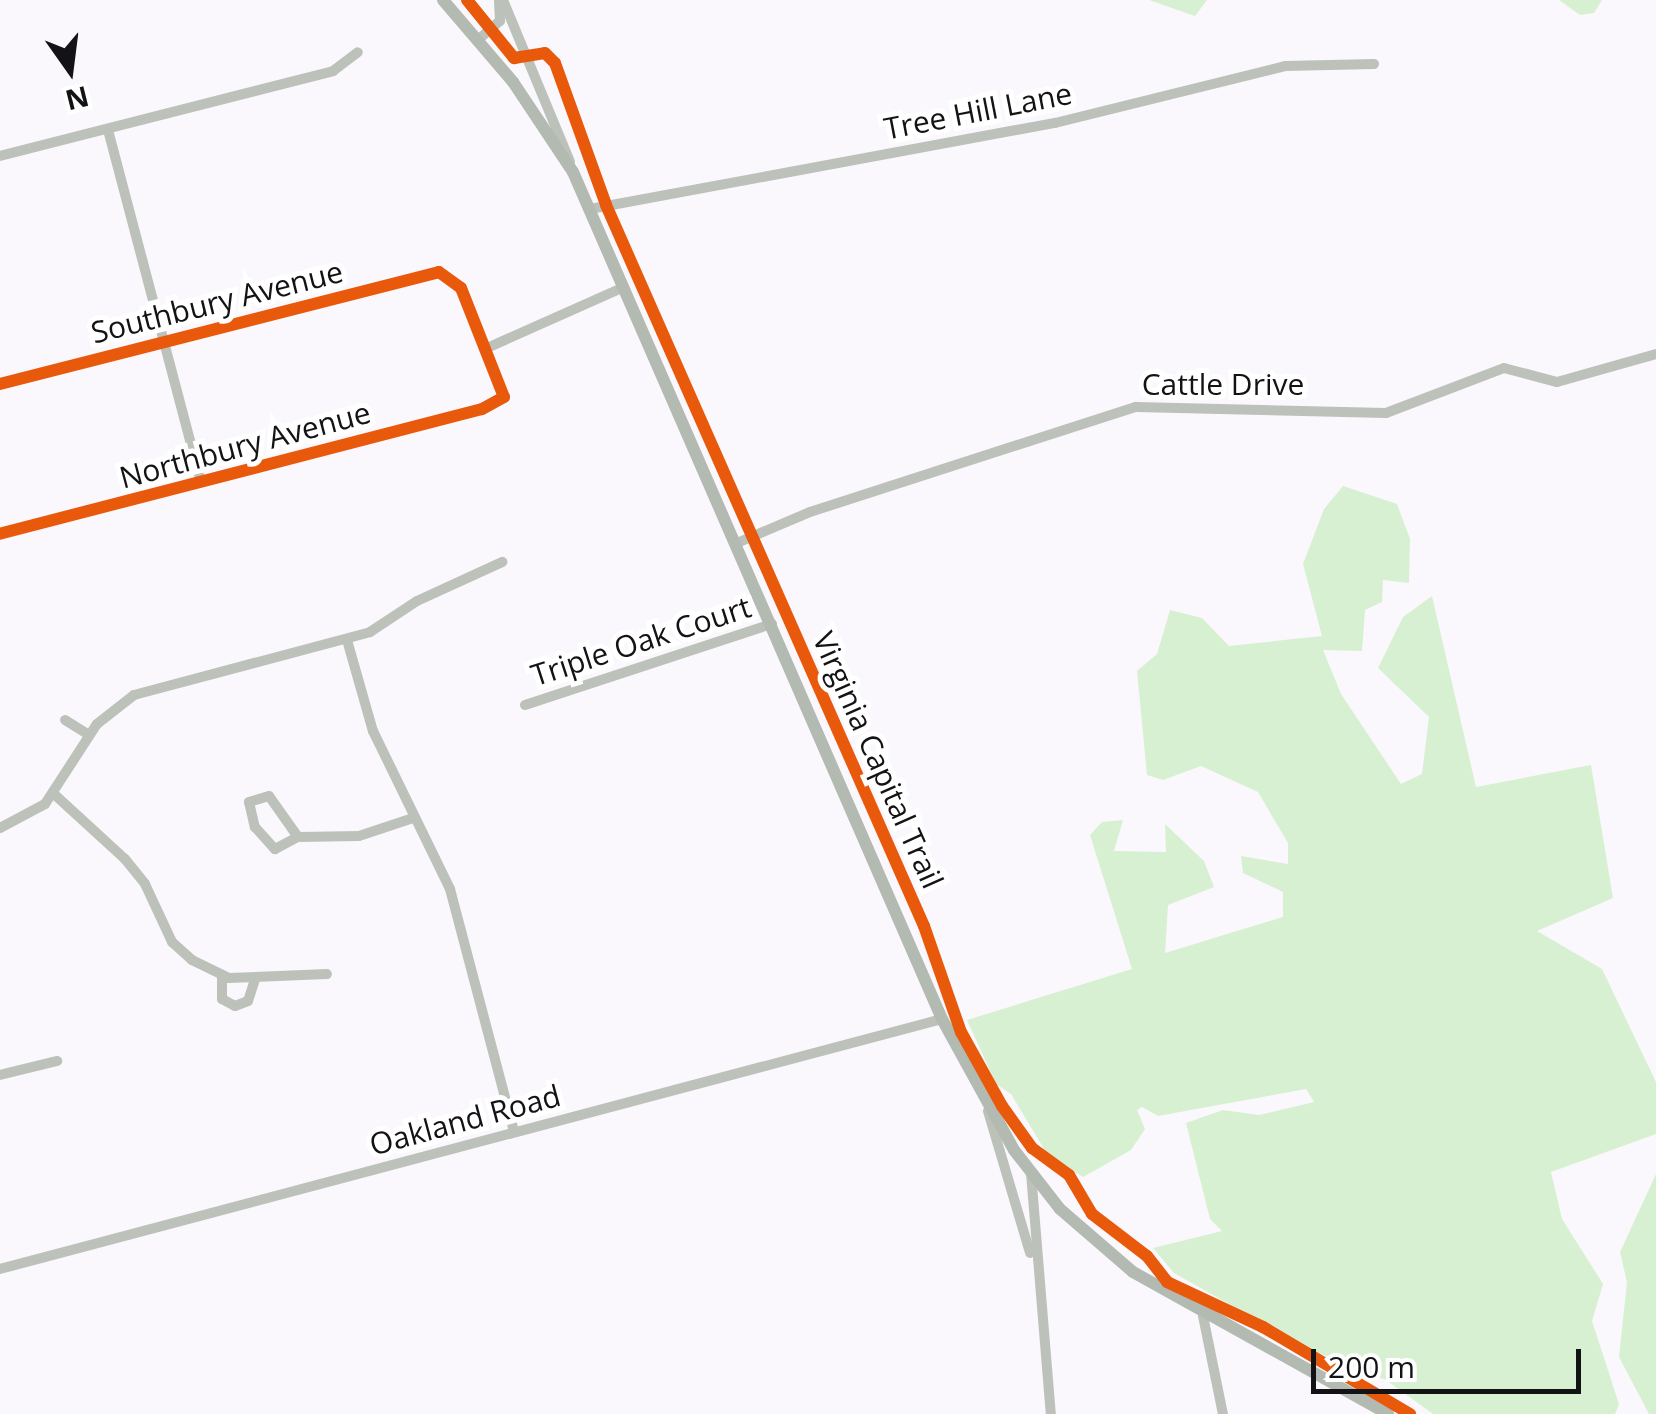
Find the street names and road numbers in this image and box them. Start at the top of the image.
street label: Tree Hill Lane [881,75,1075,147]
street label: Southbury Avenue [87,253,347,351]
street label: Cattle Drive [1142,366,1304,402]
street label: Northbury Avenue [116,394,374,496]
street label: Triple Oak Court [527,589,755,693]
street label: Virginia Capital Trail [805,626,951,894]
street label: Oakland Road [366,1077,564,1163]

